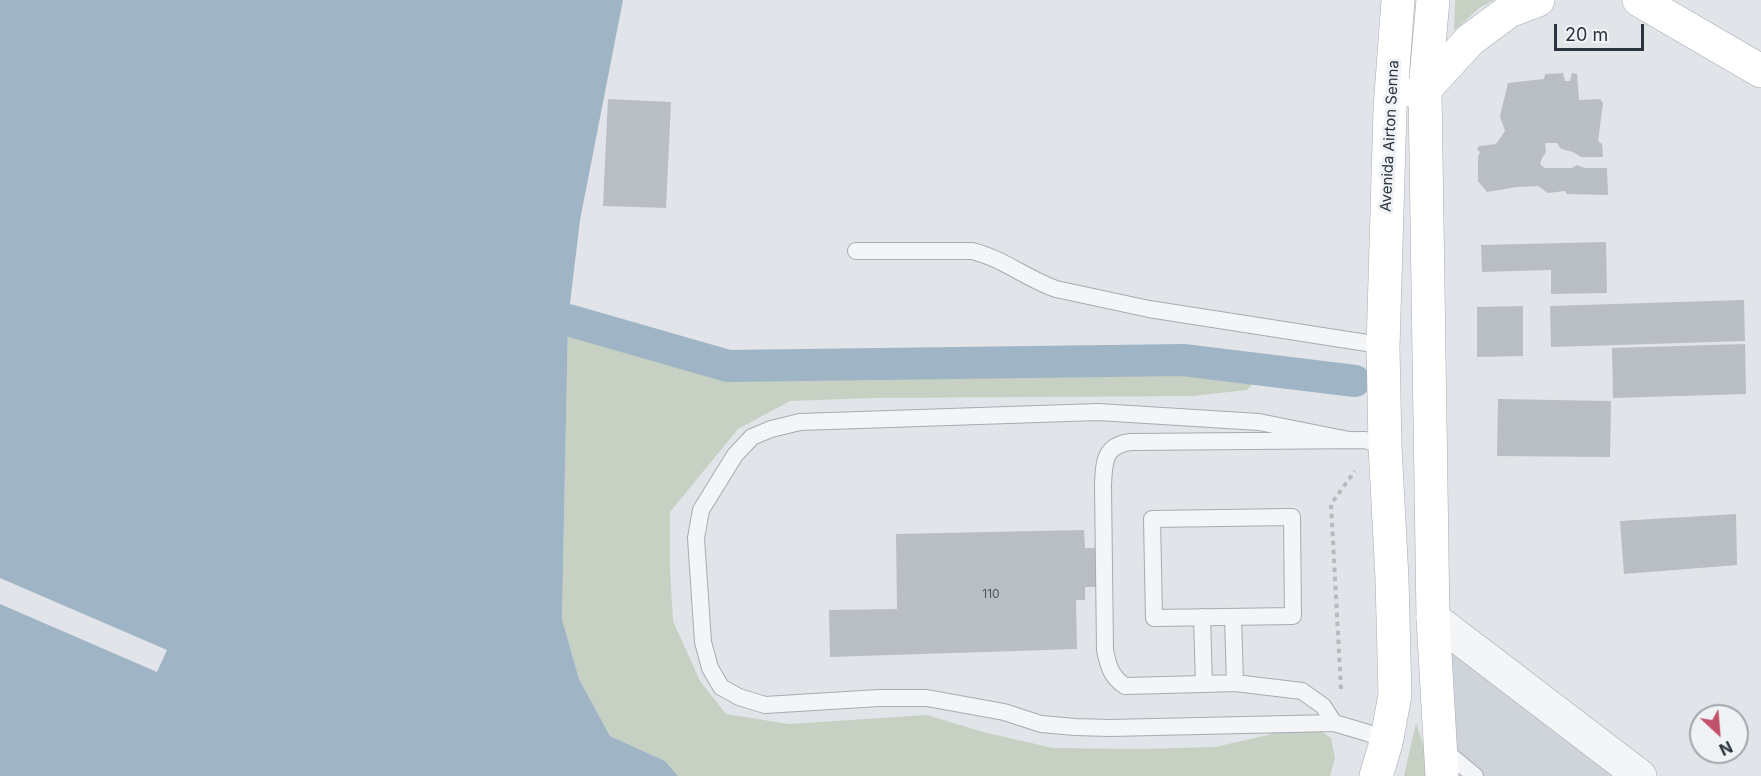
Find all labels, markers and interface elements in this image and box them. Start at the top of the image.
scale bar [1557,12,1647,50]
text: 20 m [1565,24,1608,45]
street label: Avenida Airton Senna [1377,60,1403,212]
house number: 110 [982,587,1000,601]
north arrow [1689,704,1749,764]
text: N [1716,737,1736,760]

